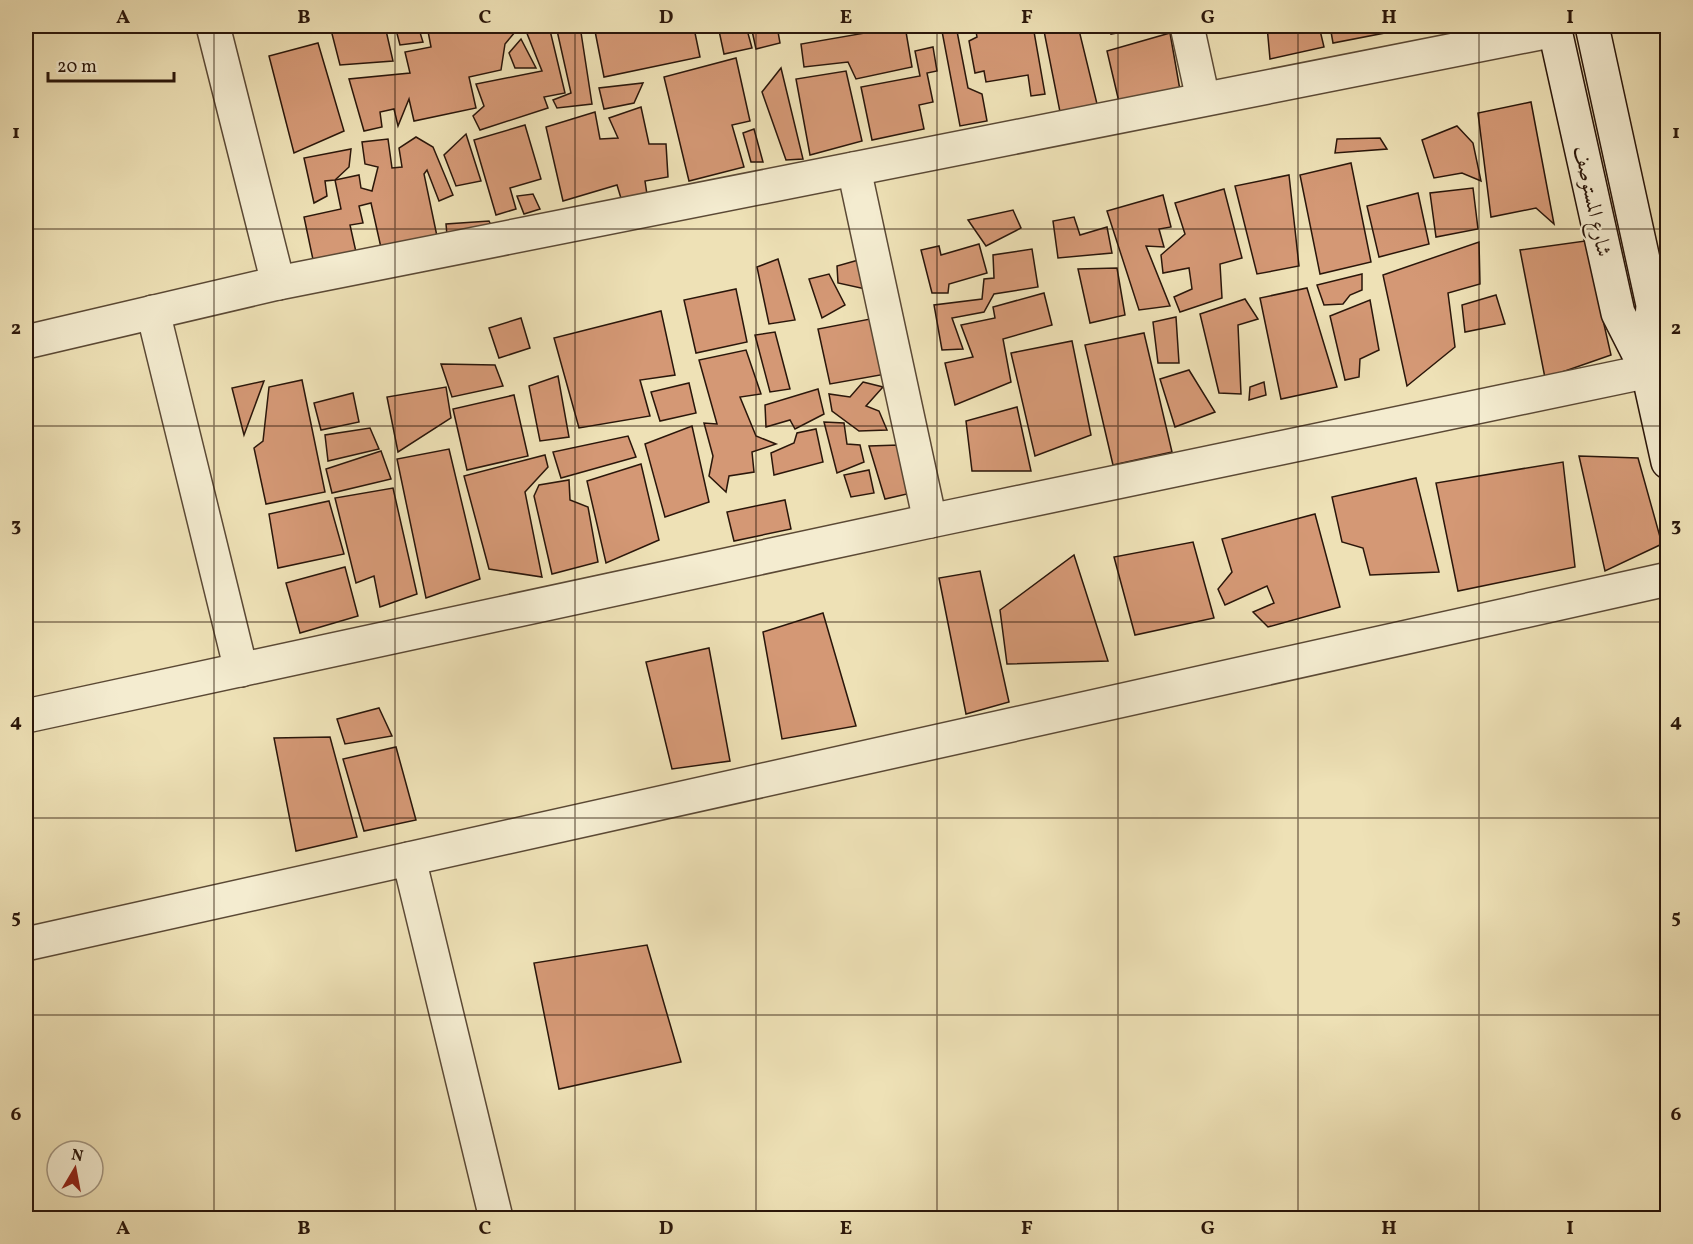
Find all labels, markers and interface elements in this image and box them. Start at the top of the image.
text: A [116,4,130,32]
text: B [297,4,311,32]
text: C [479,4,492,32]
text: D [659,4,673,32]
text: E [840,4,852,32]
text: F [1021,4,1033,32]
text: G [1201,4,1215,32]
text: H [1381,4,1397,32]
text: I [1566,4,1574,32]
scale bar [48,45,174,83]
text: 20 m [57,55,97,80]
text: 1 [12,119,20,147]
text: 1 [1672,119,1680,147]
street label: شارع المستوصف [1564,143,1617,260]
text: 2 [11,315,21,343]
text: 2 [1671,315,1681,343]
text: 3 [11,512,21,540]
text: 3 [1671,512,1681,540]
text: 4 [10,708,22,736]
text: 4 [1670,708,1682,736]
text: 5 [11,904,21,932]
text: 5 [1671,904,1681,932]
text: 6 [11,1101,22,1129]
text: 6 [1671,1101,1682,1129]
north arrow [45,1139,105,1199]
text: N [70,1144,85,1168]
text: A [116,1215,130,1243]
text: B [297,1215,311,1243]
text: C [479,1215,492,1243]
text: D [659,1215,673,1243]
text: E [840,1215,852,1243]
text: F [1021,1215,1033,1243]
text: G [1201,1215,1215,1243]
text: H [1381,1215,1397,1243]
text: I [1566,1215,1574,1243]

